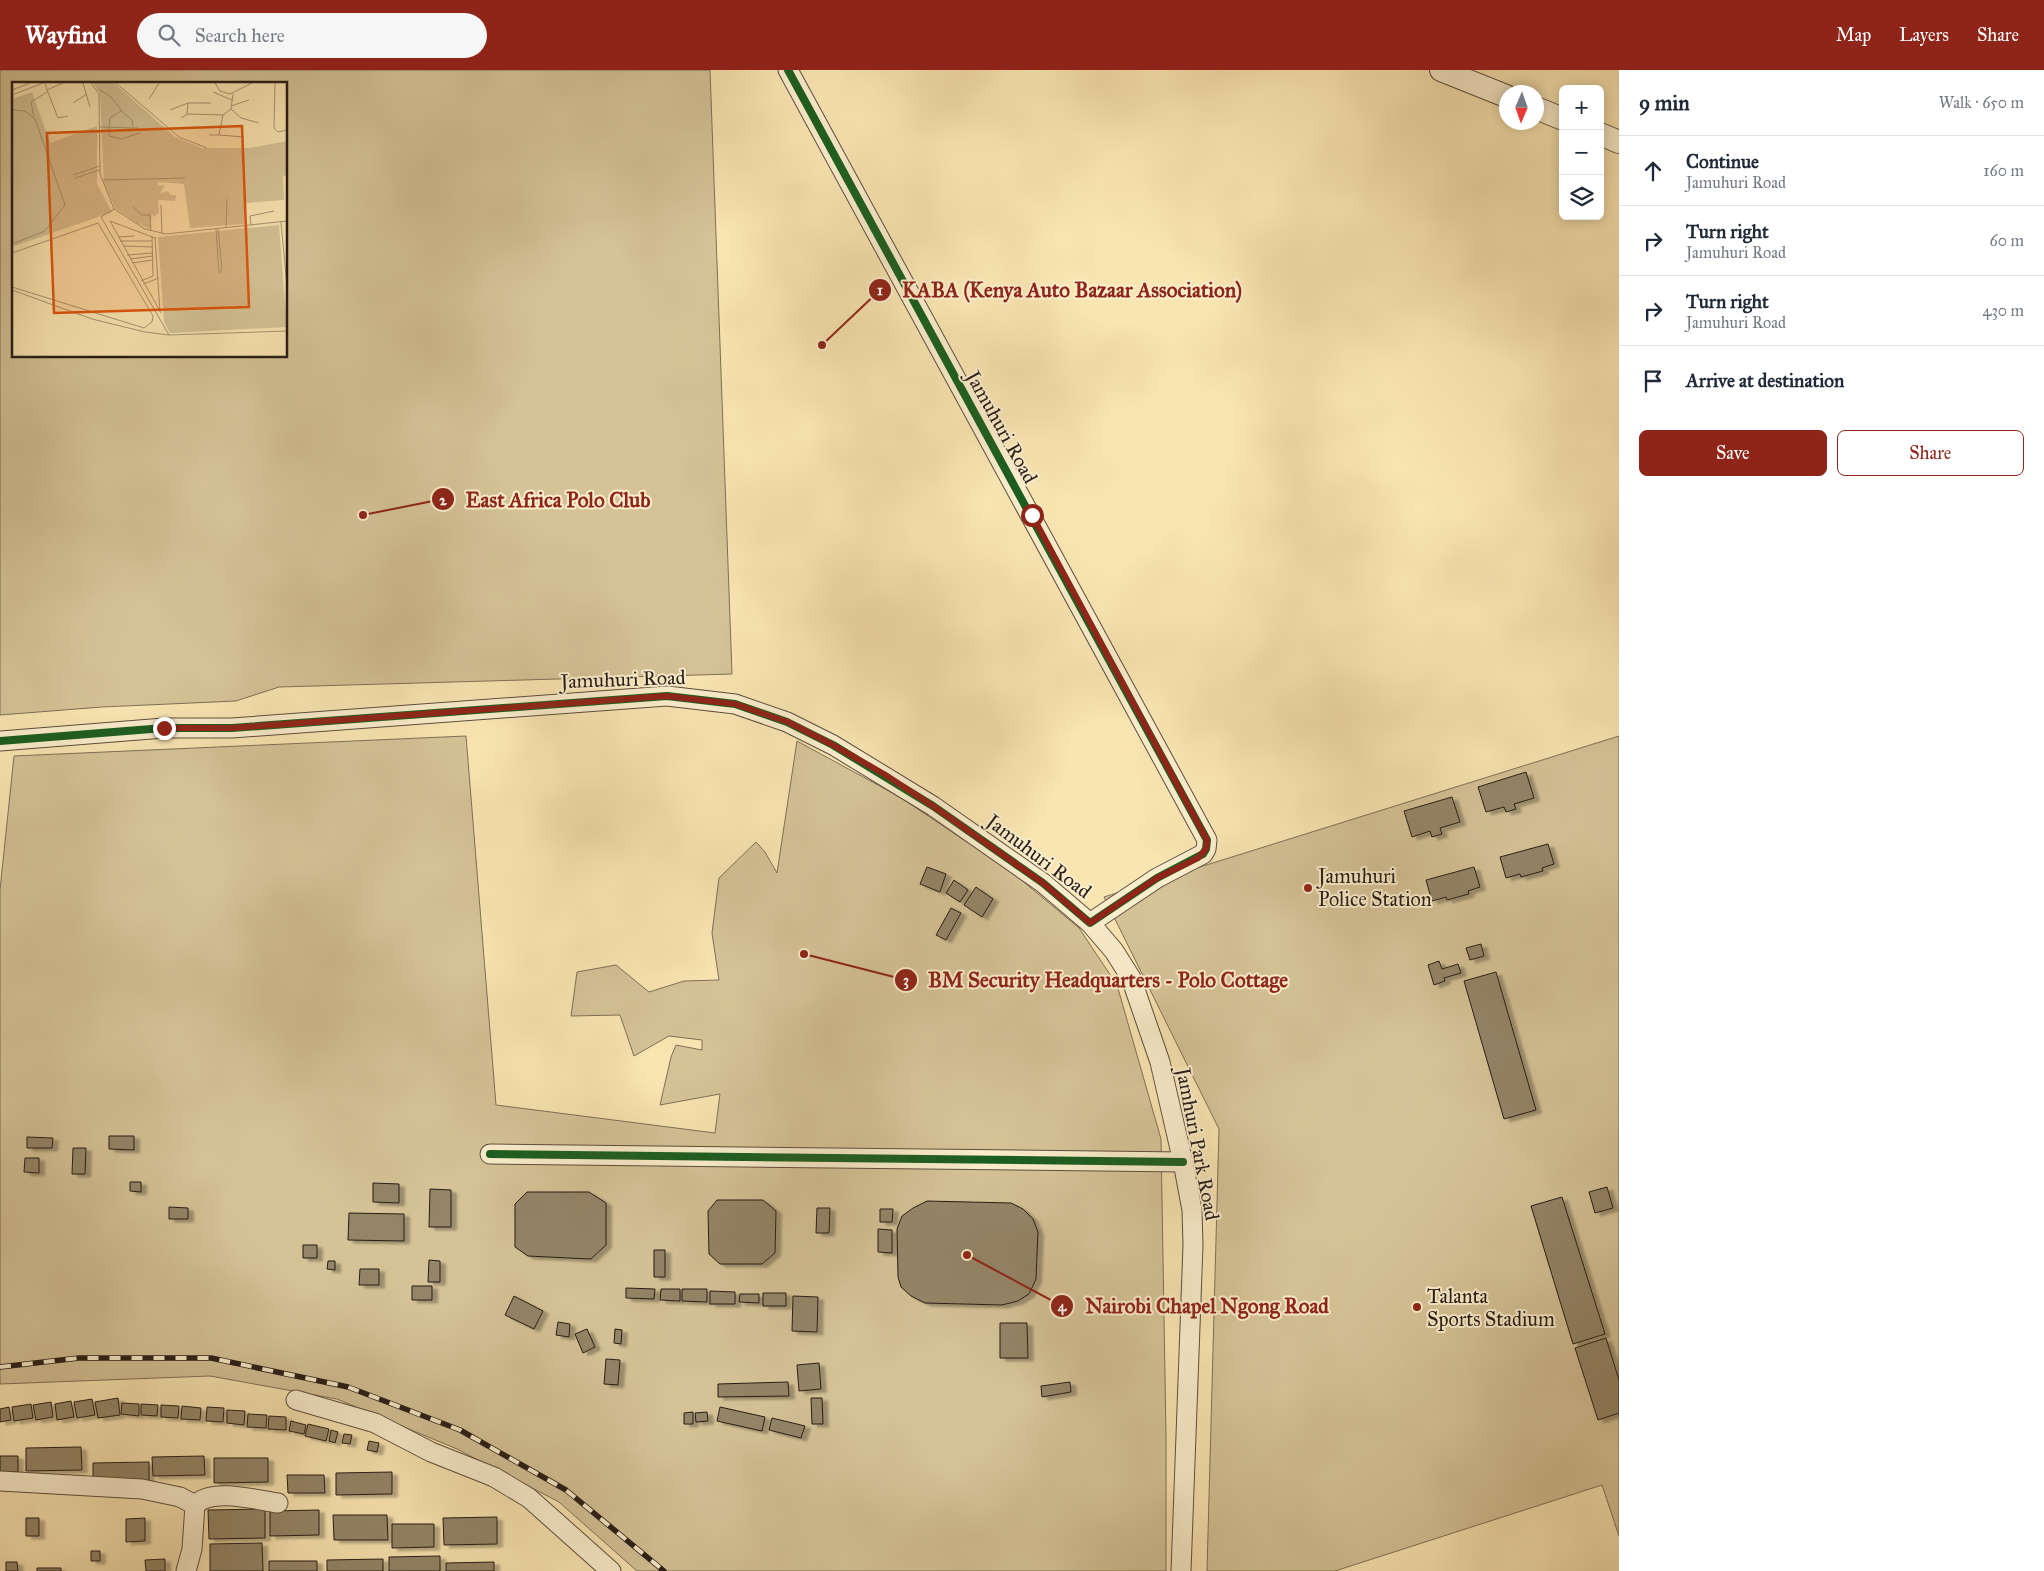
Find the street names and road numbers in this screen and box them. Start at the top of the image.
street label: Jamuhuri Road [959,365,1043,488]
street label: Jamuhuri Road [558,665,686,694]
street label: Jamuhuri Road [980,808,1096,904]
street label: Jamhuri Park Road [1170,1064,1225,1223]

